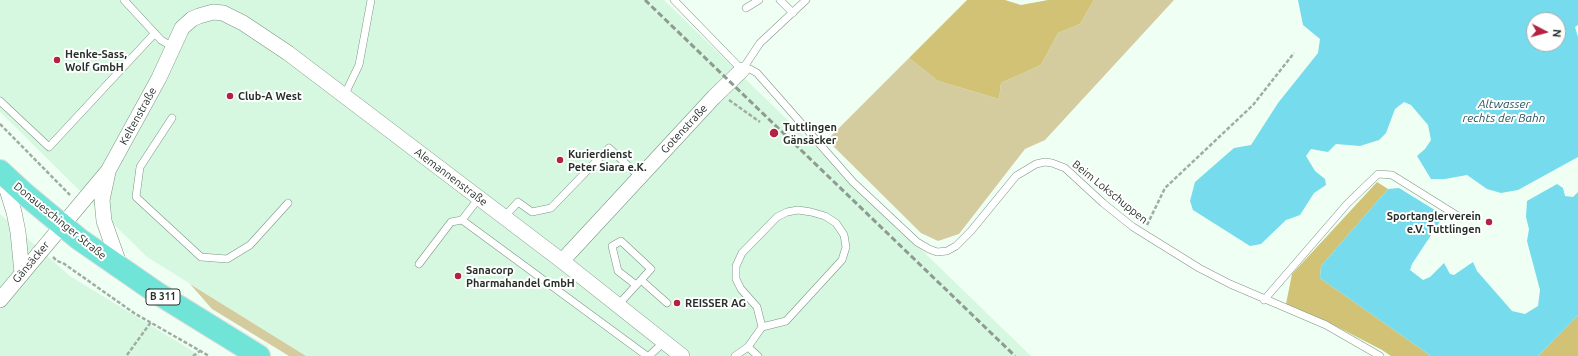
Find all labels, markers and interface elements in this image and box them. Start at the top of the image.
north arrow [1526,12,1566,52]
text: N [1551,28,1563,38]
place label: Henke-Sass, Wolf GmbH [65,47,127,73]
marker: Henke-Sass, Wolf GmbH [52,55,62,65]
street label: Keltenstraße [117,85,159,147]
place label: Club-A West [238,89,302,103]
marker: Club-A West [225,91,235,101]
water label: Altwasser rechts der Bahn [1463,97,1545,125]
street label: Gotenstraße [658,102,710,156]
place label: Tuttlingen Gänsäcker [783,120,837,146]
marker: Tuttlingen Gänsäcker [768,127,780,139]
street label: Alemannenstraße [412,145,490,209]
place label: Kurierdienst Peter Siara e.K. [568,147,647,173]
marker: Kurierdienst Peter Siara e.K. [555,155,565,165]
street label: Beim Lokschuppen [1070,158,1150,226]
street label: Donaueschinger Straße [11,180,109,262]
place label: Sportanglerverein e.V. Tuttlingen [1387,209,1481,235]
marker: Sportanglerverein e.V. Tuttlingen [1484,217,1494,227]
street label: Gänsäcker [10,238,52,286]
place label: Sanacorp Pharmahandel GmbH [466,263,575,289]
marker: Sanacorp Pharmahandel GmbH [453,271,463,281]
road number: B 311 [146,289,180,305]
place label: REISSER AG [685,296,746,310]
marker: REISSER AG [672,298,682,308]

